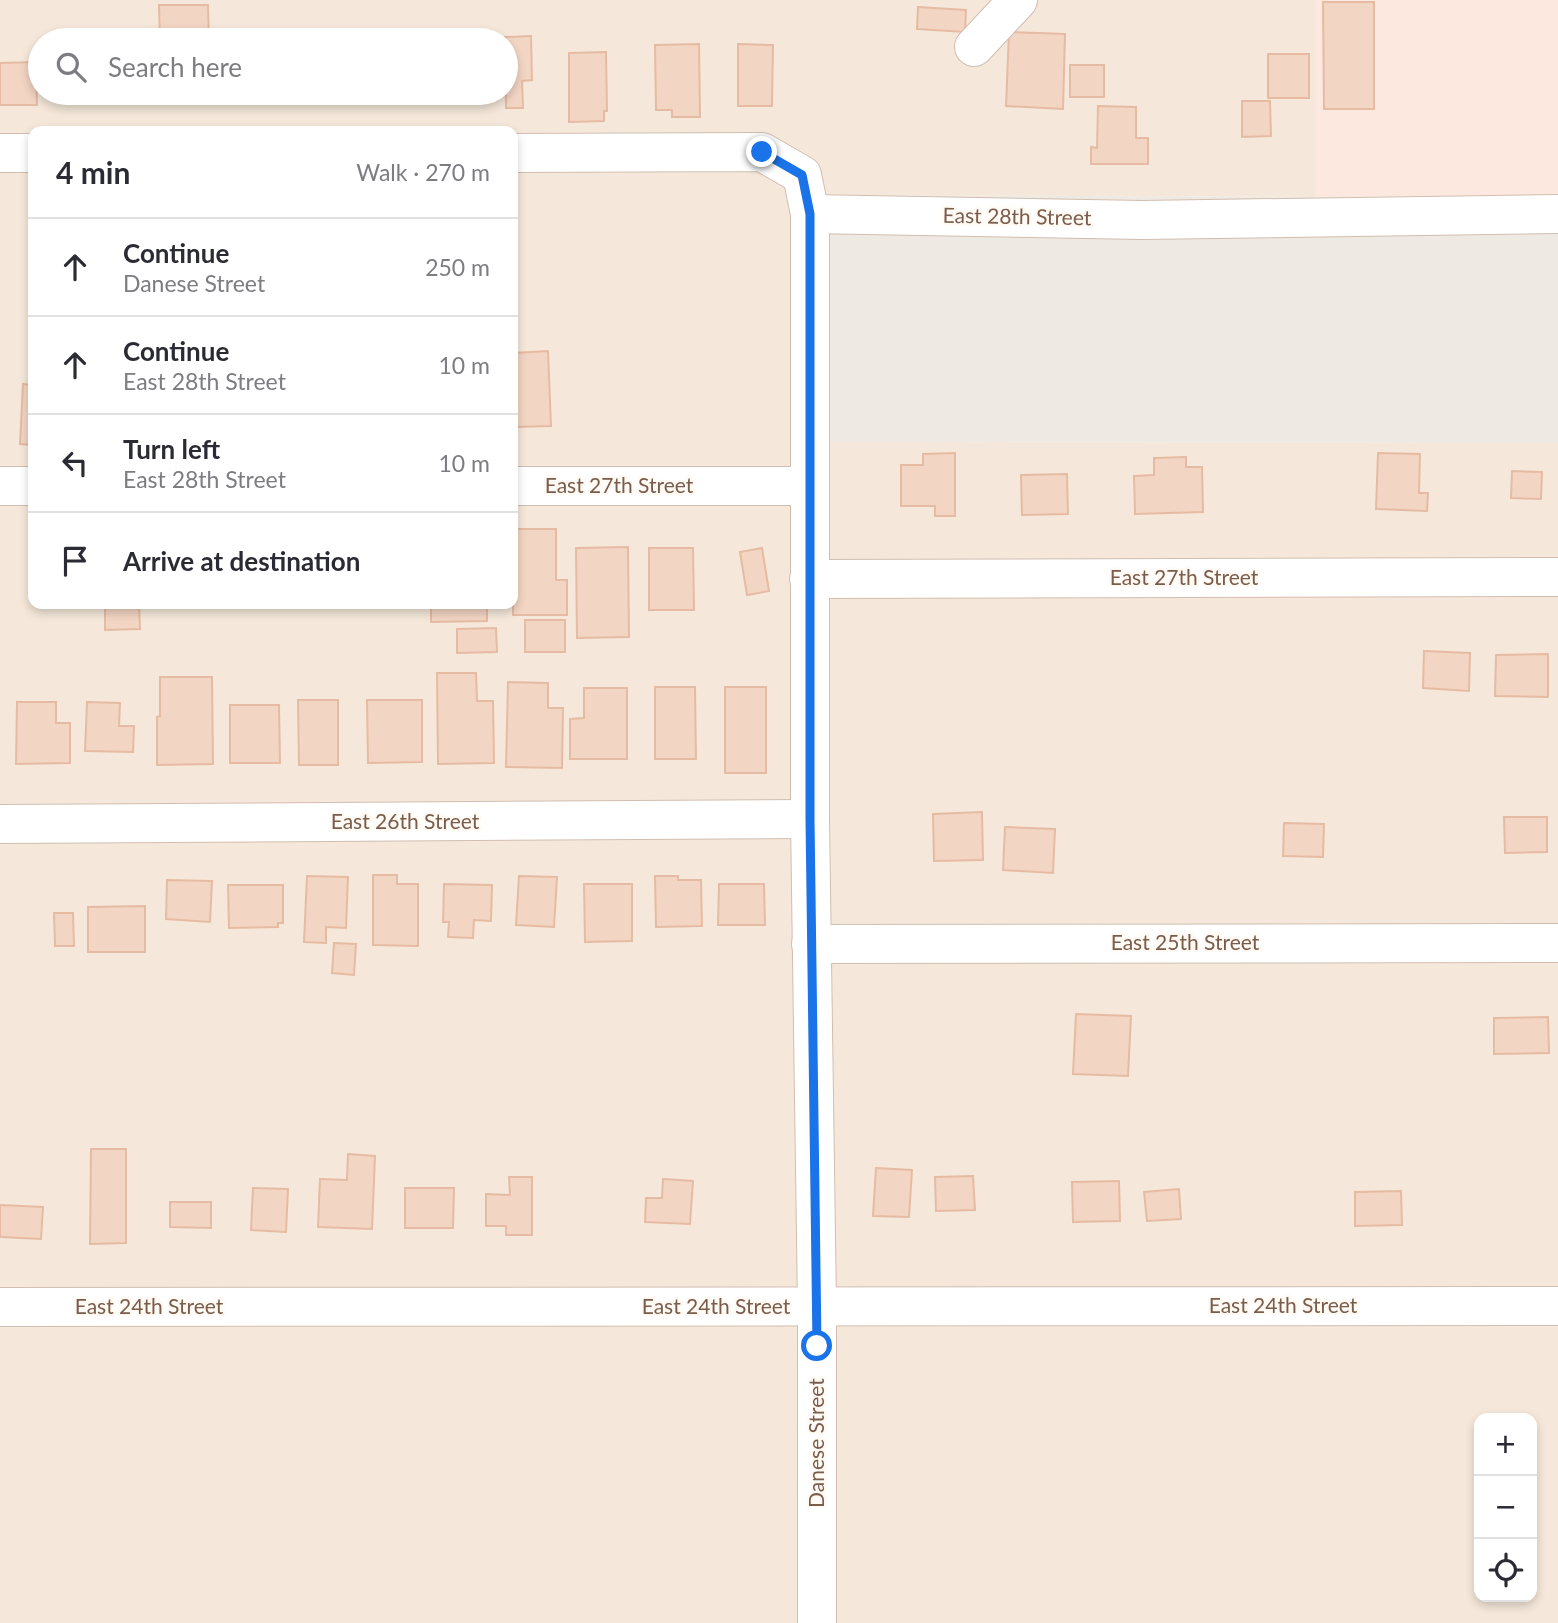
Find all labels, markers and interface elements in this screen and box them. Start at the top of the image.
search box [28,28,518,105]
icon: search [52,48,90,86]
text: Search here [108,51,242,83]
route end [746,136,777,167]
text: 4 min [56,154,130,190]
text: Walk · 270 m [356,158,490,186]
street label: East 28th Street [942,202,1092,229]
text: Continue [123,237,229,269]
icon: ahead [56,248,94,286]
text: 250 m [425,253,490,281]
text: Danese Street [123,269,265,297]
text: Continue [123,335,229,367]
icon: ahead [56,346,94,384]
text: 10 m [439,351,490,379]
text: East 28th Street [123,367,286,395]
text: Turn left [123,433,220,465]
icon: left [56,444,94,482]
text: 10 m [439,449,490,477]
text: East 28th Street [123,465,286,493]
street label: East 27th Street [545,472,694,497]
icon: arrive [56,542,94,580]
text: Arrive at destination [123,545,360,577]
street label: East 27th Street [1110,564,1259,589]
street label: East 26th Street [331,808,480,833]
street label: East 25th Street [1111,929,1260,954]
street label: East 24th Street [1209,1292,1358,1317]
street label: East 24th Street [75,1293,224,1318]
street label: East 24th Street [642,1293,791,1318]
route start [801,1330,832,1361]
street label: Danese Street [803,1378,828,1508]
map controls [1474,1413,1537,1602]
button: + [1474,1413,1537,1476]
button: − [1474,1476,1537,1539]
button: locate [1474,1539,1537,1602]

